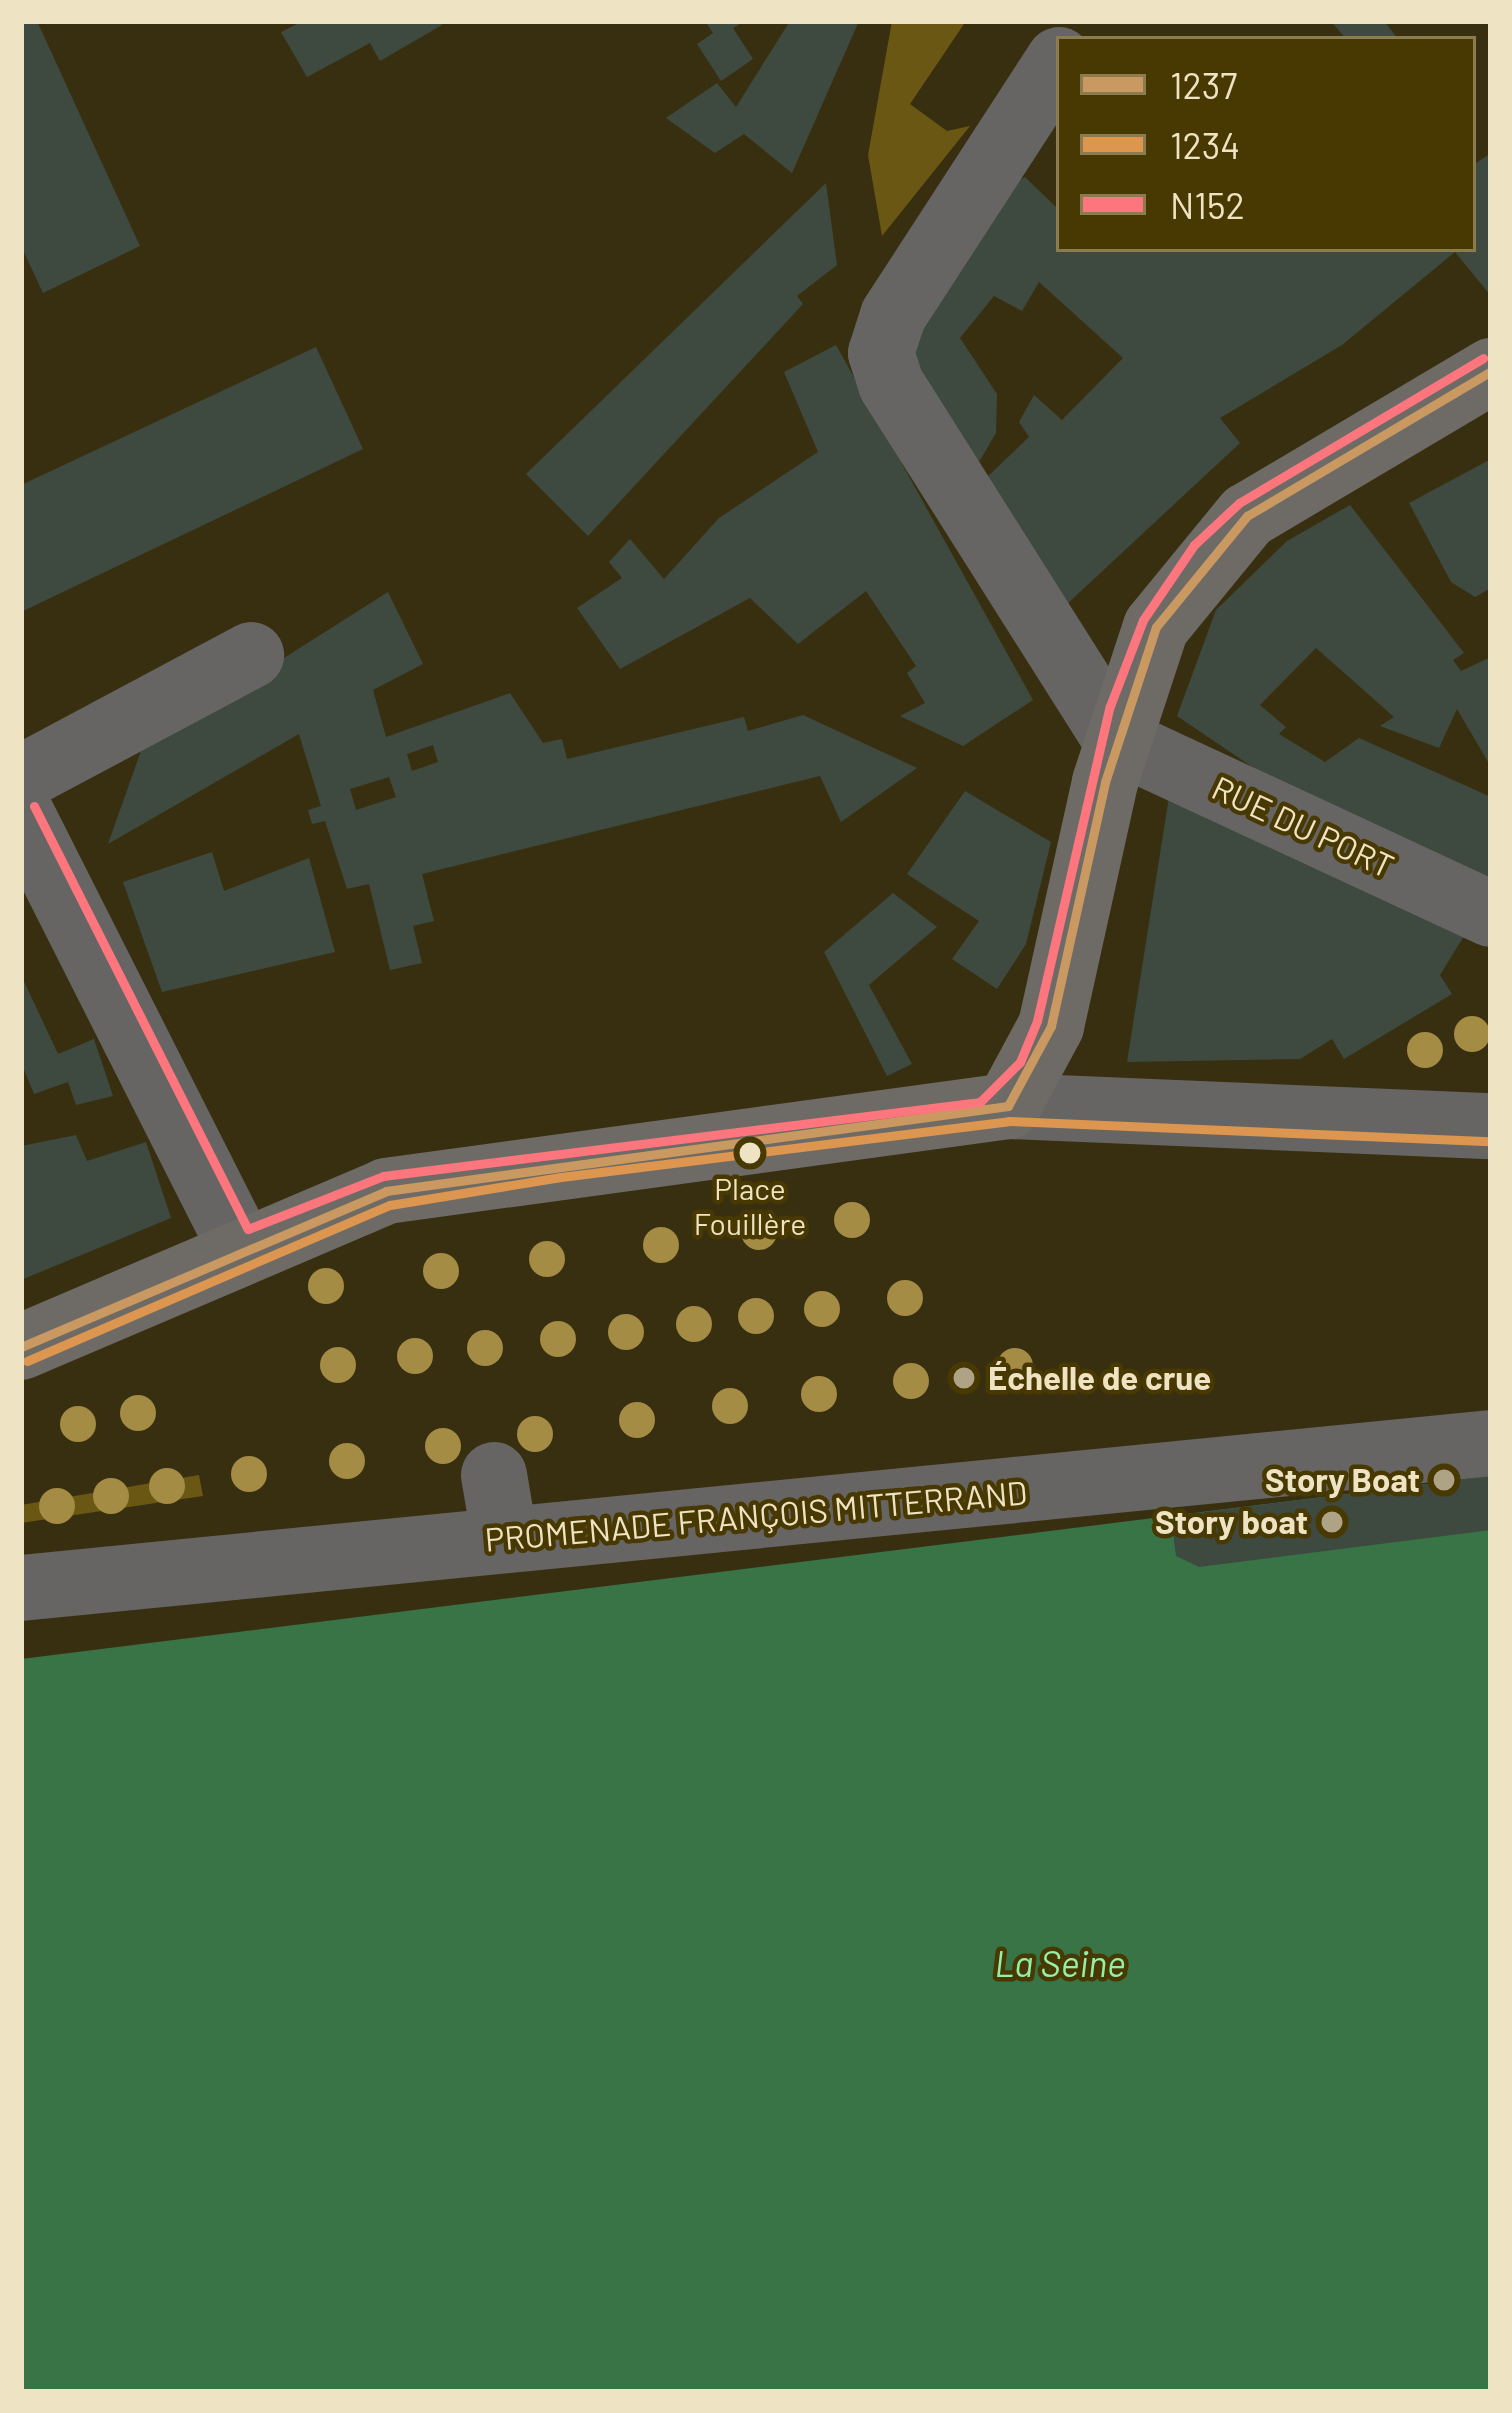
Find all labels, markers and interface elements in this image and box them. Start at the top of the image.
legend [1056,36,1476,252]
text: 1237 [1170,63,1237,106]
text: 1234 [1170,123,1240,166]
text: N152 [1170,183,1245,226]
street label: RUE DU PORT [1206,768,1400,886]
marker: Place Fouillère [739,1142,761,1164]
place label: Place Fouillère [694,1170,806,1240]
place label: Échelle de crue [988,1358,1211,1398]
marker: Échelle de crue [951,1365,977,1391]
place label: Story Boat [1265,1460,1420,1500]
marker: Story Boat [1431,1467,1457,1493]
street label: PROMENADE FRANÇOIS MITTERRAND [483,1473,1029,1559]
place label: Story boat [1155,1502,1308,1542]
marker: Story boat [1319,1509,1345,1535]
water label: La Seine [994,1941,1126,1985]

